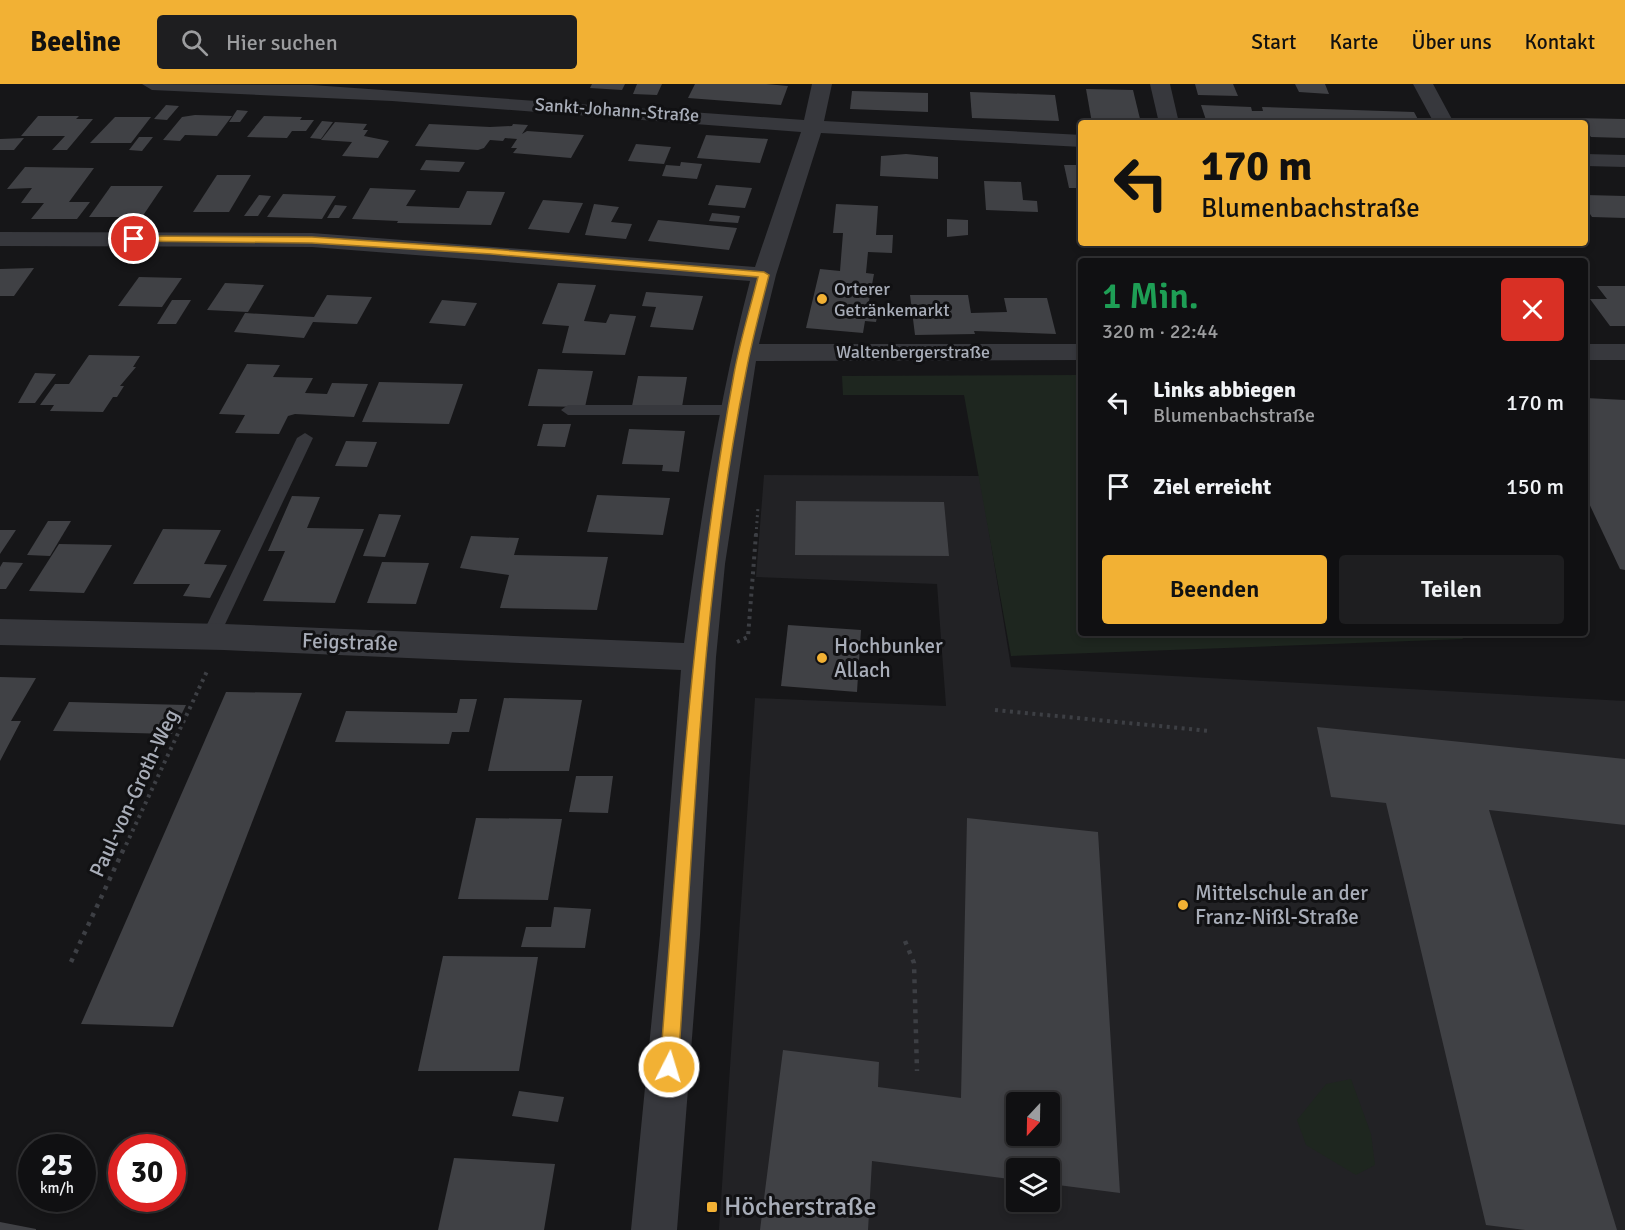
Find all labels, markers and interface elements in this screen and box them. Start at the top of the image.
search box [157,15,577,69]
text: Beeline [30,25,121,59]
icon: search [178,26,211,59]
text: Hier suchen [226,29,338,56]
text: Start [1251,29,1296,55]
text: Karte [1329,29,1378,55]
text: Über uns [1411,29,1492,55]
text: Kontakt [1525,29,1595,55]
street label: Sankt-Johann-Straße [534,93,700,127]
text: 170 m [1201,141,1312,192]
icon: left [1102,144,1180,222]
text: Blumenbachstraße [1201,192,1420,225]
pin [108,213,159,264]
icon: arrive [117,222,150,255]
text: 1 Min. [1102,274,1199,319]
place label: Orterer Getränkemarkt [834,278,949,321]
button: close [1501,278,1564,341]
marker: Orterer Getränkemarkt [815,292,829,306]
text: 320 m · 22:44 [1102,319,1218,344]
street label: Waltenbergerstraße [836,341,990,363]
text: Links abbiegen [1153,376,1296,403]
icon: left [1102,386,1135,419]
text: 170 m [1506,389,1564,416]
text: Blumenbachstraße [1153,403,1315,428]
icon: arrive [1102,470,1135,503]
text: Ziel erreicht [1153,473,1271,500]
text: 150 m [1506,473,1564,500]
button: Beenden [1102,555,1327,624]
button: Teilen [1339,555,1564,624]
street label: Feigstraße [302,627,398,657]
place label: Hochbunker Allach [834,633,943,683]
marker: Hochbunker Allach [815,651,829,665]
street label: Paul-von-Groth-Weg [84,705,184,881]
place label: Mittelschule an der Franz-Nißl-Straße [1195,880,1368,930]
marker: Mittelschule an der Franz-Nißl-Straße [1176,898,1190,912]
position arrow [637,1035,701,1099]
north arrow [1006,1092,1060,1146]
map controls [1006,1092,1060,1212]
speed limit sign: 30 [108,1134,186,1212]
text: 25 [41,1147,73,1184]
button: layers [1006,1158,1060,1212]
text: km/h [40,1179,74,1197]
place label: Höcherstraße [724,1191,876,1223]
marker: Höcherstraße [705,1200,719,1214]

